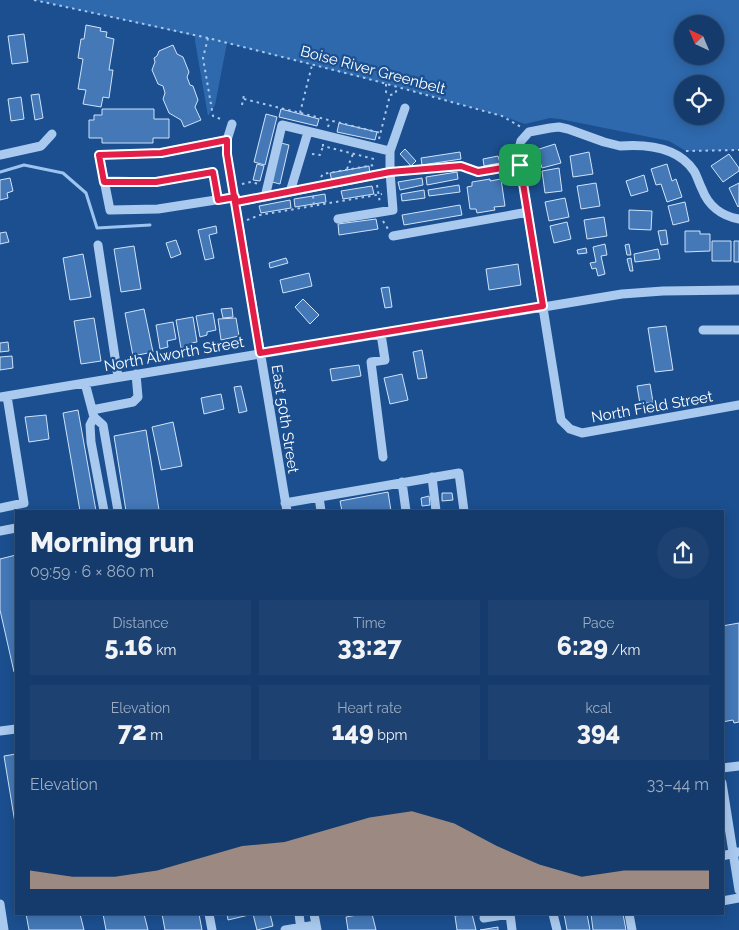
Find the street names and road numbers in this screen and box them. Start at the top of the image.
street label: Boise River Greenbelt [298,42,448,98]
street label: North Alworth Street [102,333,246,375]
street label: East 50th Street [268,363,302,475]
street label: North Field Street [590,387,714,427]

